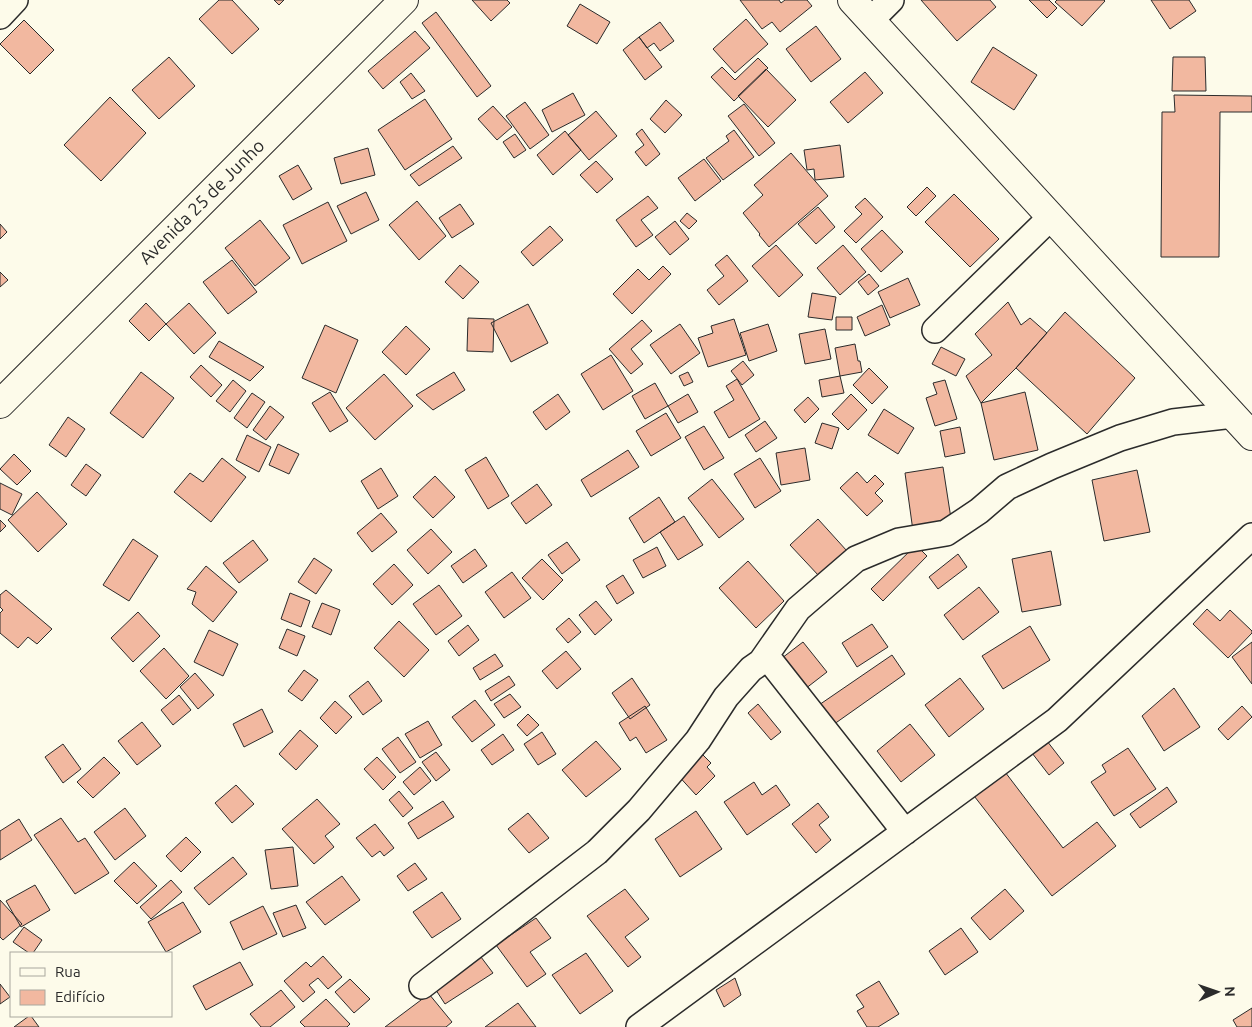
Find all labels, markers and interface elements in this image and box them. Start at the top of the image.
street label: Avenida 25 de Junho [135,135,268,268]
legend [10,952,172,1017]
text: Rua [55,963,81,980]
north arrow [1192,967,1242,1017]
text: N [1222,986,1238,997]
text: Edifício [55,988,105,1005]

